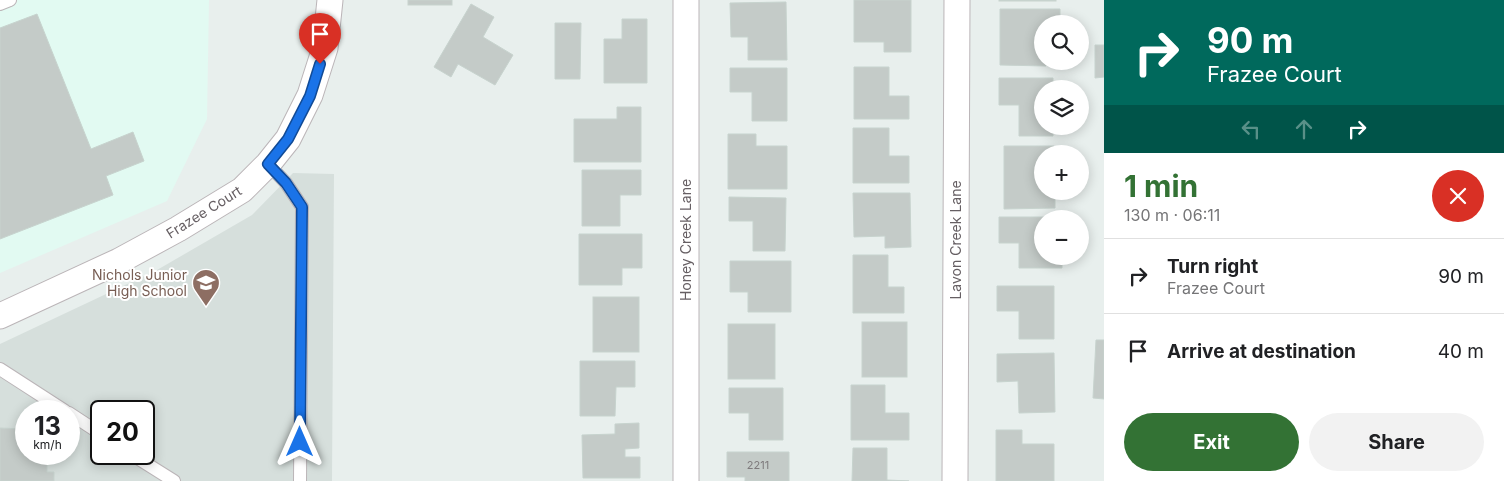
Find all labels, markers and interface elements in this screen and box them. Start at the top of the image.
pin [299,13,341,64]
map controls [1034,15,1089,265]
button: search [1034,15,1089,70]
text: 90 m [1207,19,1294,61]
icon: arrive [306,20,334,48]
icon: right [1124,20,1189,85]
text: Frazee Court [1207,61,1342,87]
button: layers [1034,80,1089,135]
icon: left [1237,115,1265,143]
icon: ahead [1290,115,1318,143]
icon: right [1343,115,1371,143]
button: + [1034,145,1089,200]
text: 1 min [1124,168,1198,204]
button: close [1432,170,1484,222]
street label: Honey Creek Lane [677,179,694,301]
street label: Lavon Creek Lane [947,180,964,300]
street label: Frazee Court [163,181,245,242]
text: 130 m · 06:11 [1124,205,1220,225]
button: − [1034,210,1089,265]
text: Turn right [1167,255,1258,278]
icon: right [1124,262,1152,290]
text: 90 m [1438,265,1484,288]
place label: Nichols Junior High School [92,266,187,299]
school or university icon: Nichols Junior High School [191,268,221,307]
text: Frazee Court [1167,278,1265,298]
icon: arrive [1124,337,1152,365]
text: Arrive at destination [1167,340,1356,363]
text: 40 m [1438,340,1484,363]
speed limit sign: 20 [90,400,155,465]
text: 13 [34,411,61,441]
button: Exit [1124,413,1299,471]
button: Share [1309,413,1484,471]
position arrow [273,415,325,467]
text: km/h [33,437,62,452]
house number: 2211 [747,458,769,472]

